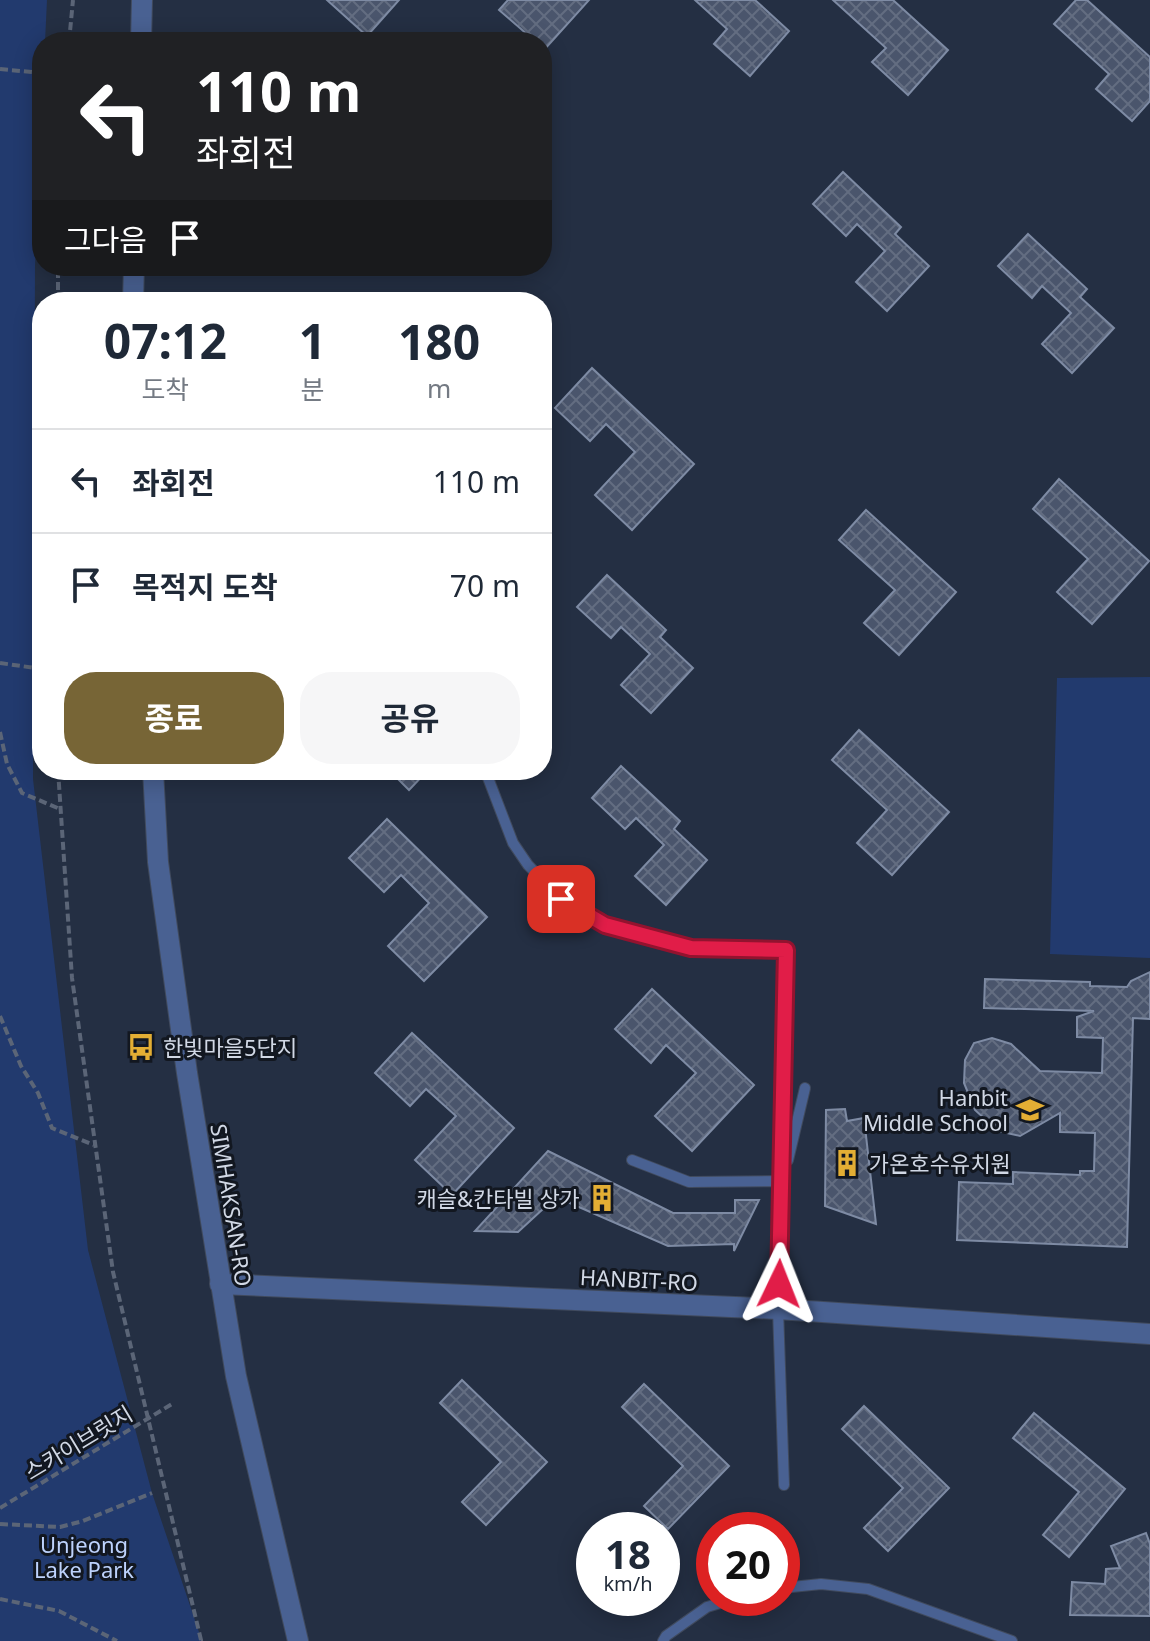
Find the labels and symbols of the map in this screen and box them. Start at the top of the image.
pin [527,865,595,933]
bus stop icon: 한빛마을5단지 [126,1032,156,1062]
place label: 한빛마을5단지 [163,1032,297,1062]
place label: Hanbit Middle School [863,1082,1008,1137]
school or university icon: Hanbit Middle School [1015,1095,1045,1125]
street label: SIMHAKSAN-RO [204,1122,260,1288]
building icon: 가온호수유치원 [832,1148,862,1178]
place label: 가온호수유치원 [869,1148,1011,1178]
place label: 캐슬&칸타빌 상가 [416,1183,580,1213]
building icon: 캐슬&칸타빌 상가 [587,1183,617,1213]
position arrow [737,1242,821,1326]
street label: HANBIT-RO [579,1261,699,1297]
street label: 스카이브릿지 [18,1398,138,1486]
speed limit sign: 20 [696,1512,800,1616]
park label: Unjeong Lake Park [34,1529,134,1584]

